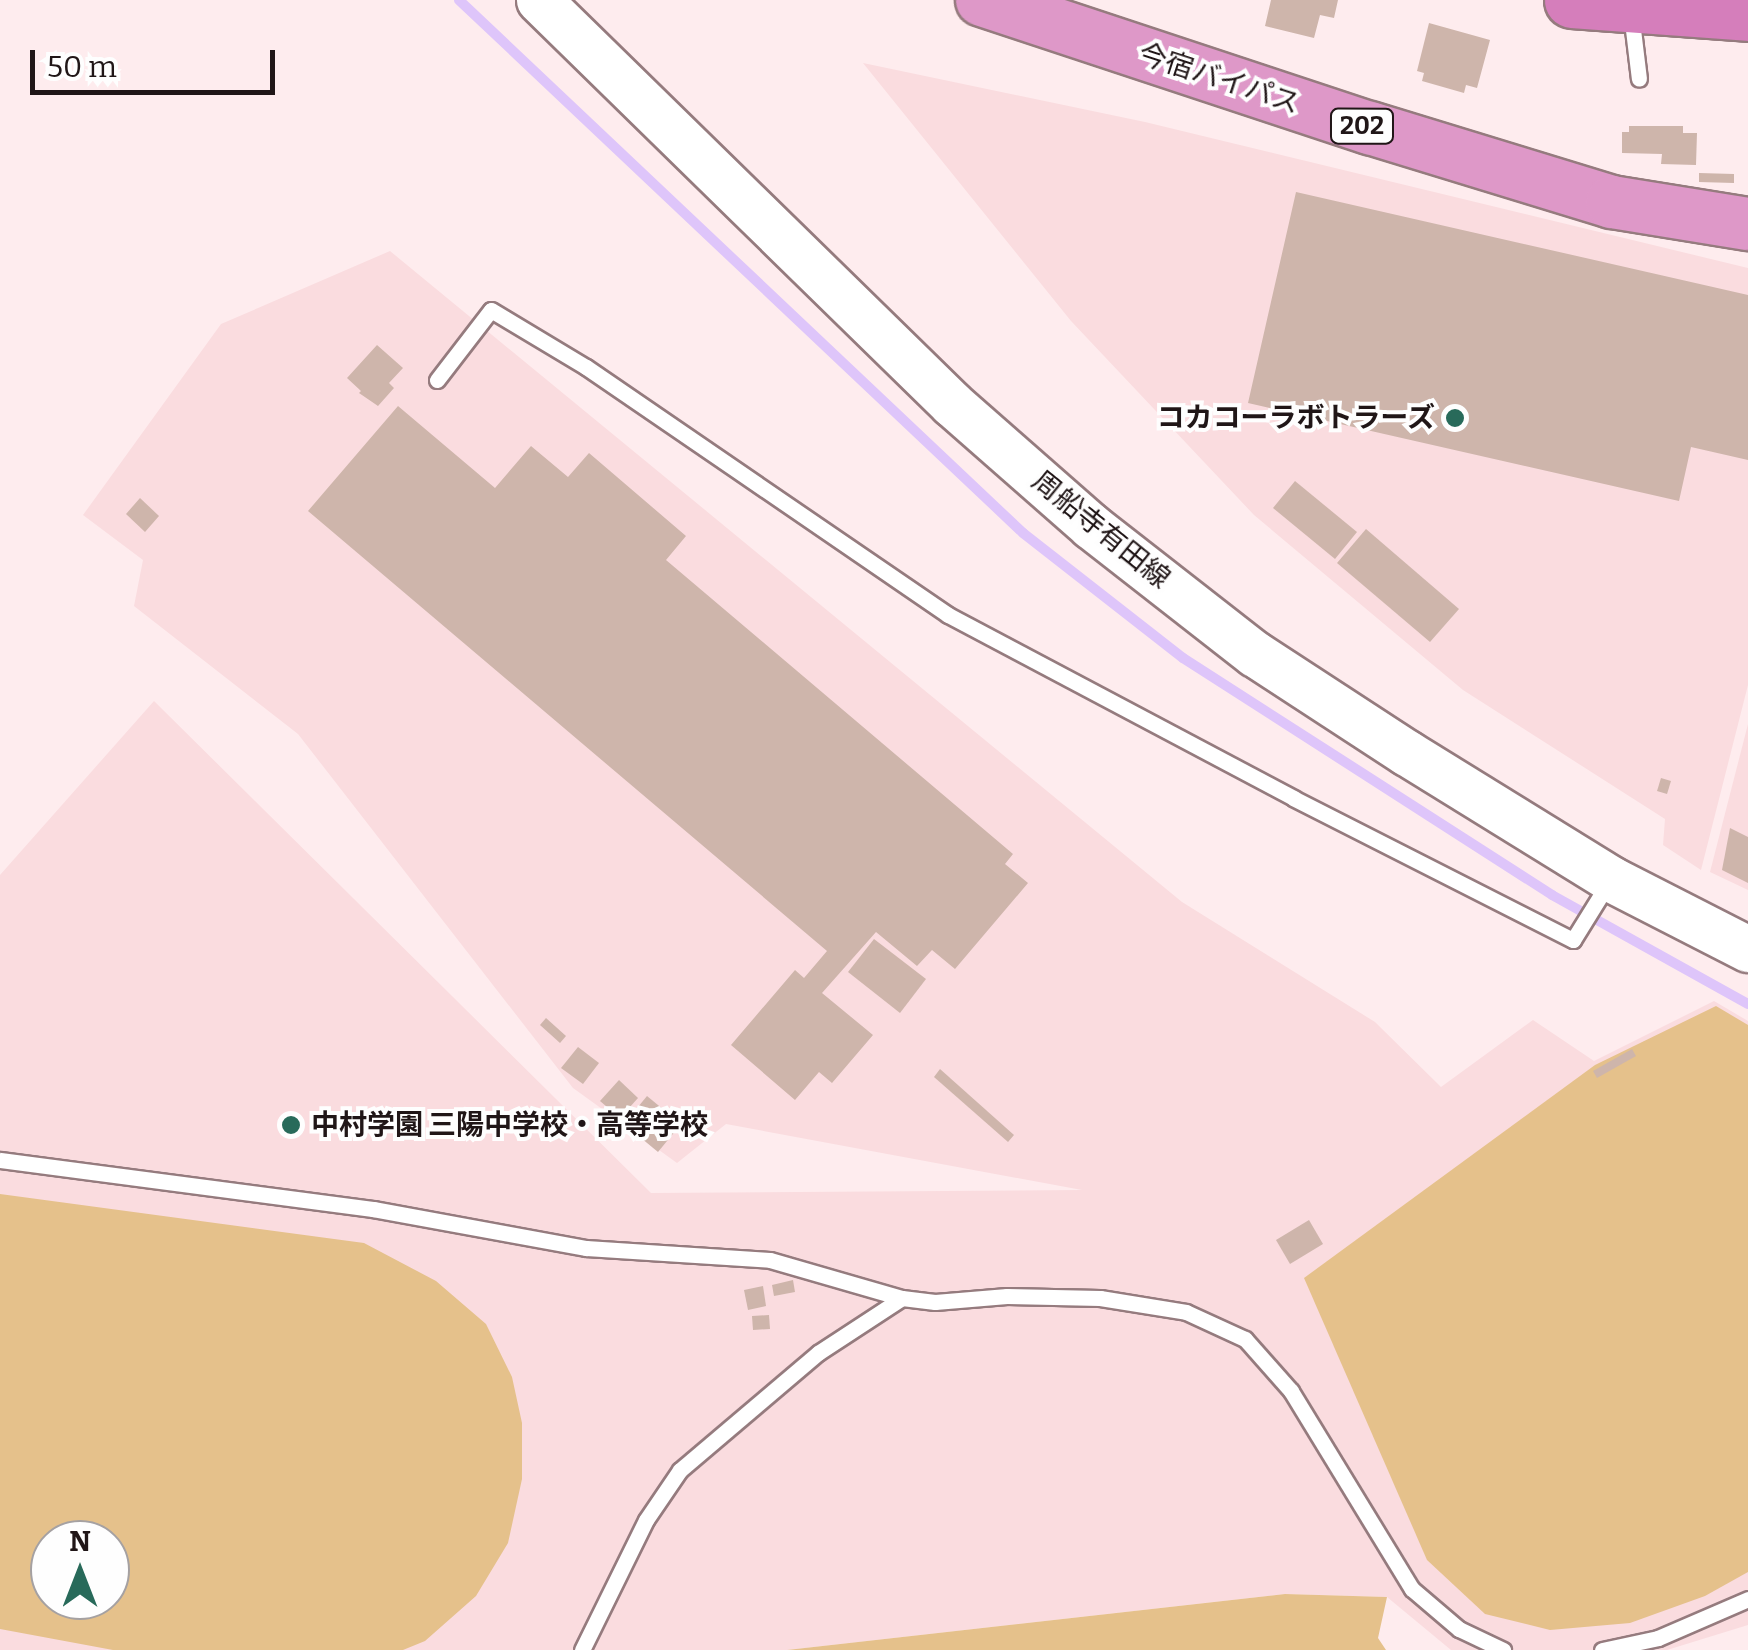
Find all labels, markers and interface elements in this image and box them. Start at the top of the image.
scale bar [35,30,280,92]
street label: 今宿バイパス [1134,37,1304,121]
text: 50 m [47,49,117,85]
road number: 202 [1330,106,1394,146]
place label: コカコーラボトラーズ [1155,401,1435,435]
marker: コカコーラボトラーズ [1444,407,1466,429]
street label: 周船寺有田線 [1025,464,1177,596]
place label: 中村学園 三陽中学校・高等学校 [311,1108,708,1142]
marker: 中村学園 三陽中学校・高等学校 [280,1114,302,1136]
north arrow [30,1520,130,1620]
text: N [69,1525,91,1558]

